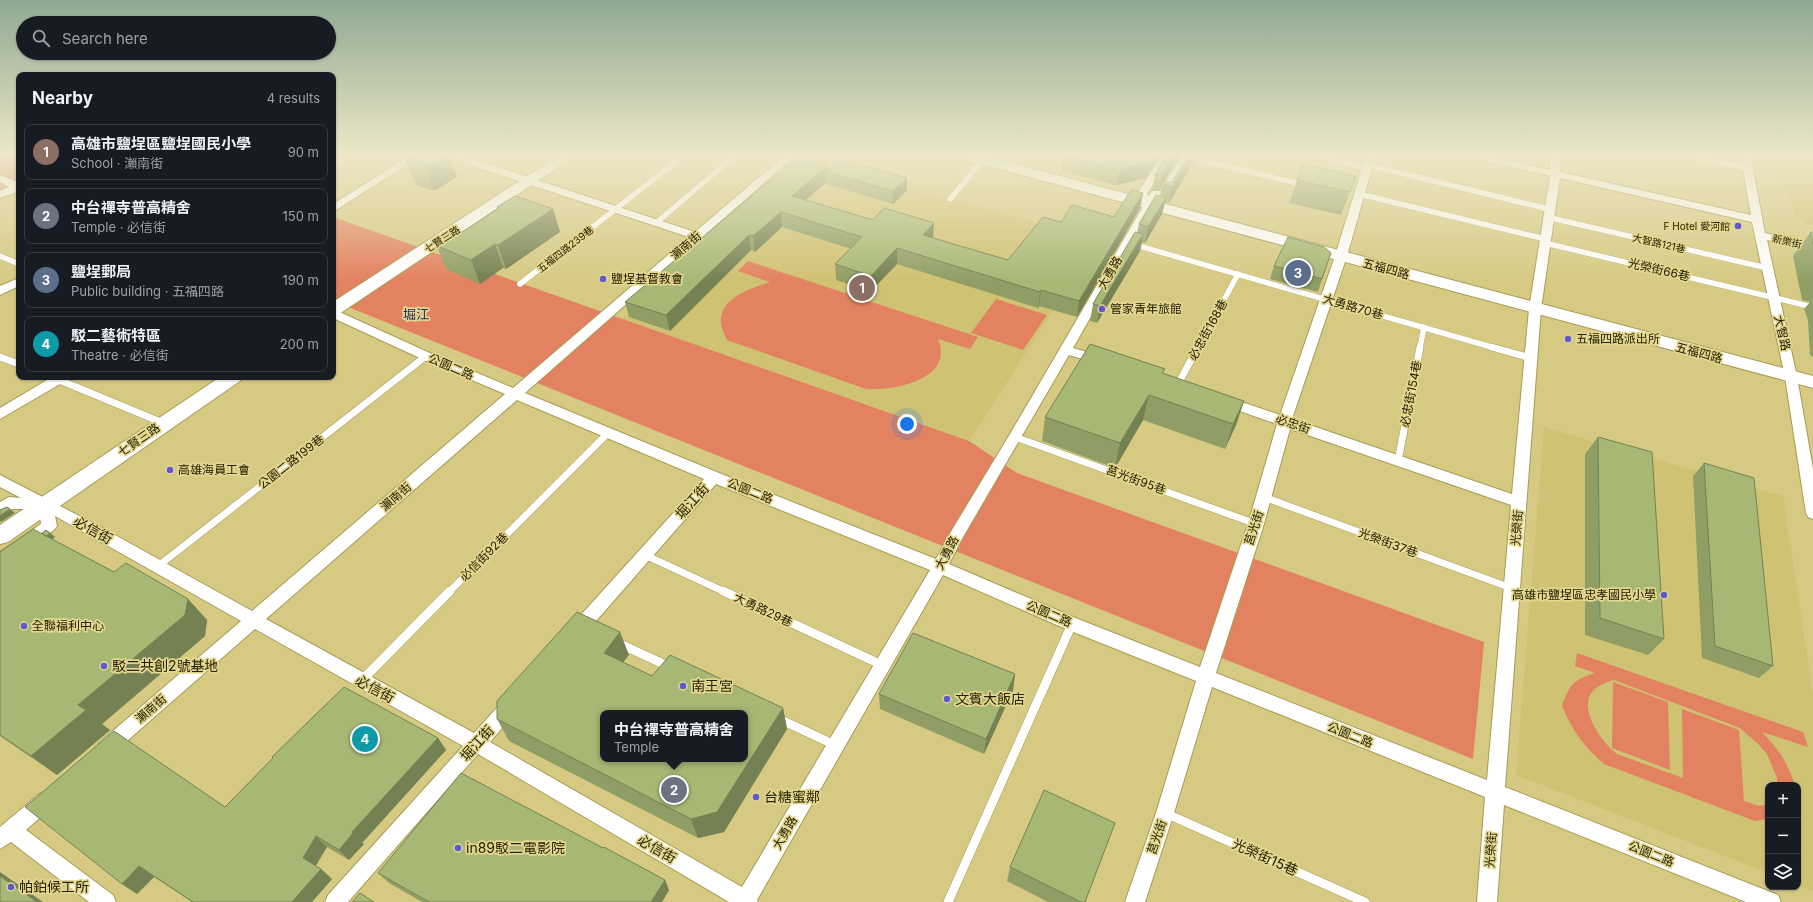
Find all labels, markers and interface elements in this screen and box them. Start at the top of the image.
search box [16,16,336,60]
icon: search [30,27,52,49]
text: Search here [62,29,148,48]
text: Nearby [32,88,93,108]
text: 4 results [267,90,320,106]
text: 高雄市鹽埕區鹽埕國民小學 [71,134,251,153]
text: 1 [43,144,49,160]
text: 90 m [288,144,319,160]
text: School · 瀨南街 [71,155,163,171]
text: 中台禪寺普高精舍 [71,198,191,217]
text: 2 [42,208,50,224]
text: 150 m [283,208,319,224]
text: Temple · 必信街 [71,219,166,235]
place label: F Hotel 愛河館 [1664,220,1730,232]
marker: F Hotel 愛河館 [1733,221,1743,231]
street label: 七賢三路 [422,223,462,255]
street label: 五福四路239巷 [534,223,596,275]
street label: 瀨南街 [667,228,704,263]
street label: 大智路121巷 [1631,231,1687,255]
street label: 新樂街 [1771,232,1803,250]
street label: 大勇路 [1094,253,1125,292]
street label: 五福四路 [1361,255,1411,282]
street label: 光榮街66巷 [1627,255,1691,284]
pin: 3 [1285,258,1311,288]
text: 鹽埕郵局 [71,262,131,281]
place label: 鹽埕基督教會 [611,271,683,286]
text: 3 [42,272,50,288]
text: 190 m [282,272,319,288]
pin: 1 [849,273,875,303]
marker: 鹽埕基督教會 [598,274,608,284]
text: Public building · 五福四路 [71,283,224,299]
street label: 大勇路70巷 [1321,291,1385,322]
street label: 必忠街168巷 [1185,296,1231,363]
place label: 管家青年旅館 [1110,301,1182,316]
marker: 管家青年旅館 [1097,304,1107,314]
district label: 堀江 [403,306,429,322]
street label: 大智路 [1771,314,1794,352]
text: 駁二藝術特區 [71,326,161,345]
place label: 五福四路派出所 [1576,331,1660,346]
marker: 五福四路派出所 [1563,334,1573,344]
text: 4 [42,336,50,352]
text: 200 m [280,336,319,352]
street label: 五福四路 [1674,339,1724,366]
text: Theatre · 必信街 [71,347,169,363]
street label: 公園二路 [426,350,476,383]
street label: 必忠街154巷 [1397,359,1424,429]
street label: 必忠街 [1274,411,1313,436]
your location [897,414,917,434]
street label: 七賢三路 [115,420,163,460]
street label: 公園二路199巷 [255,431,327,492]
place label: 高雄海員工會 [178,462,250,477]
street label: 莒光街95巷 [1104,462,1168,497]
marker: 高雄海員工會 [165,465,175,475]
street label: 公園二路 [725,475,775,506]
street label: 瀨南街 [377,479,414,514]
street label: 堀江街 [671,479,712,522]
street label: 莒光街 [1241,508,1266,547]
street label: 光榮街 [1507,509,1526,547]
street label: 必信街 [71,512,116,547]
street label: 光榮街37巷 [1356,525,1420,560]
street label: 必信街92巷 [456,529,511,584]
street label: 大勇路 [931,533,962,572]
place label: 高雄市鹽埕區忠孝國民小學 [1512,587,1656,602]
street label: 大勇路29巷 [732,589,795,630]
marker: 高雄市鹽埕區忠孝國民小學 [1659,590,1669,600]
street label: 公園二路 [1024,597,1074,630]
place label: 全聯福利中心 [32,618,104,633]
marker: 全聯福利中心 [19,621,29,631]
place label: 駁二共創2號基地 [112,657,219,674]
marker: 駁二共創2號基地 [99,661,109,671]
street label: 必信街 [353,671,398,706]
place label: 南王宮 [691,677,733,694]
marker: 南王宮 [678,681,688,691]
place label: 文賓大飯店 [955,690,1025,707]
street label: 瀨南街 [132,691,169,726]
marker: 文賓大飯店 [942,694,952,704]
popup [600,710,748,762]
street label: 公園二路 [1325,719,1375,750]
text: 中台禪寺普高精舍 [614,720,734,739]
street label: 堀江街 [456,721,497,764]
pin: 4 [352,724,378,754]
text: Temple [614,739,659,755]
pin: 2 [661,775,687,805]
map controls [1765,782,1801,890]
button: + [1765,782,1801,818]
place label: 台糖蜜鄰 [764,788,820,805]
marker: 台糖蜜鄰 [751,792,761,802]
street label: 大勇路 [769,813,800,852]
street label: 莒光街 [1144,817,1169,856]
button: − [1765,818,1801,854]
street label: 必信街 [635,831,680,866]
street label: 光榮街 [1482,831,1499,868]
street label: 光榮街15巷 [1230,834,1301,879]
street label: 公園二路 [1626,838,1676,869]
place label: in89駁二電影院 [466,839,565,856]
marker: in89駁二電影院 [453,843,463,853]
button: layers [1765,854,1801,890]
place label: 帕鉑候工所 [19,878,89,895]
marker: 帕鉑候工所 [6,882,16,892]

